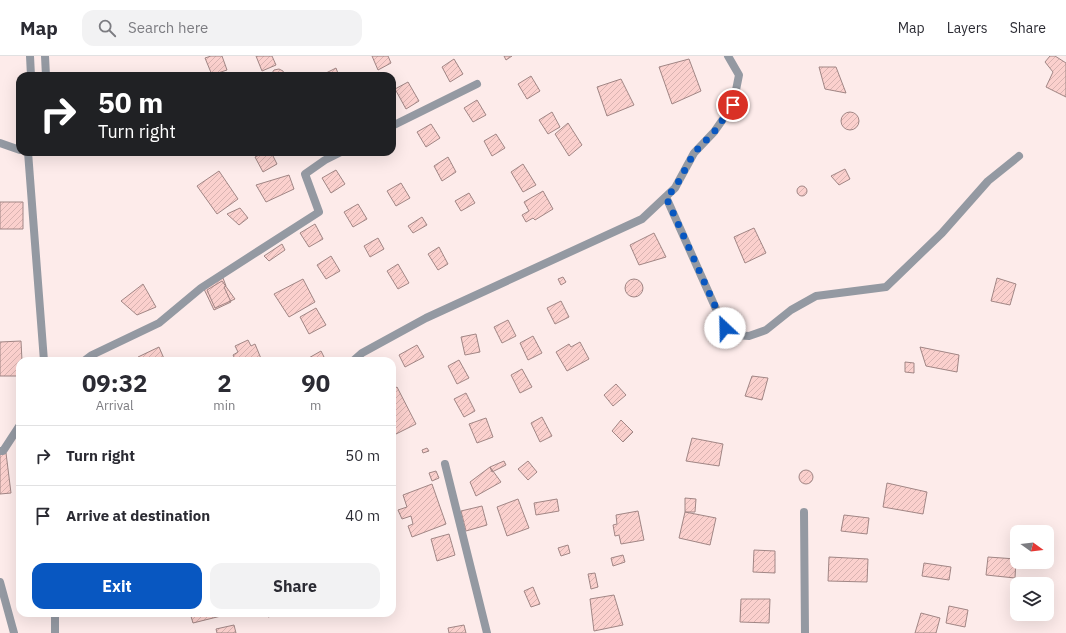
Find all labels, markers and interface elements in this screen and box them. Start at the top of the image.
search box [82,10,362,46]
text: Map [20,16,58,40]
icon: search [96,17,118,39]
text: Search here [128,18,208,37]
text: Map [898,19,925,37]
text: Layers [947,19,988,37]
text: Share [1010,19,1046,37]
text: 50 m [98,84,163,121]
icon: right [32,88,84,140]
pin [716,88,750,122]
icon: arrive [722,94,744,116]
text: Turn right [98,120,176,143]
position arrow [704,307,746,349]
text: 09:32 [82,367,147,399]
text: 2 [217,367,232,399]
text: 90 [301,367,330,399]
text: Arrival [96,397,134,414]
text: min [213,397,235,414]
text: m [310,397,321,414]
icon: right [32,445,54,467]
text: Turn right [66,446,135,465]
text: 50 m [345,446,380,465]
icon: arrive [32,505,54,527]
text: Arrive at destination [66,506,210,525]
text: 40 m [345,506,380,525]
north arrow [1010,525,1054,569]
map controls [1010,525,1054,621]
button: Exit [32,563,202,609]
button: Share [210,563,380,609]
button: layers [1010,577,1054,621]

